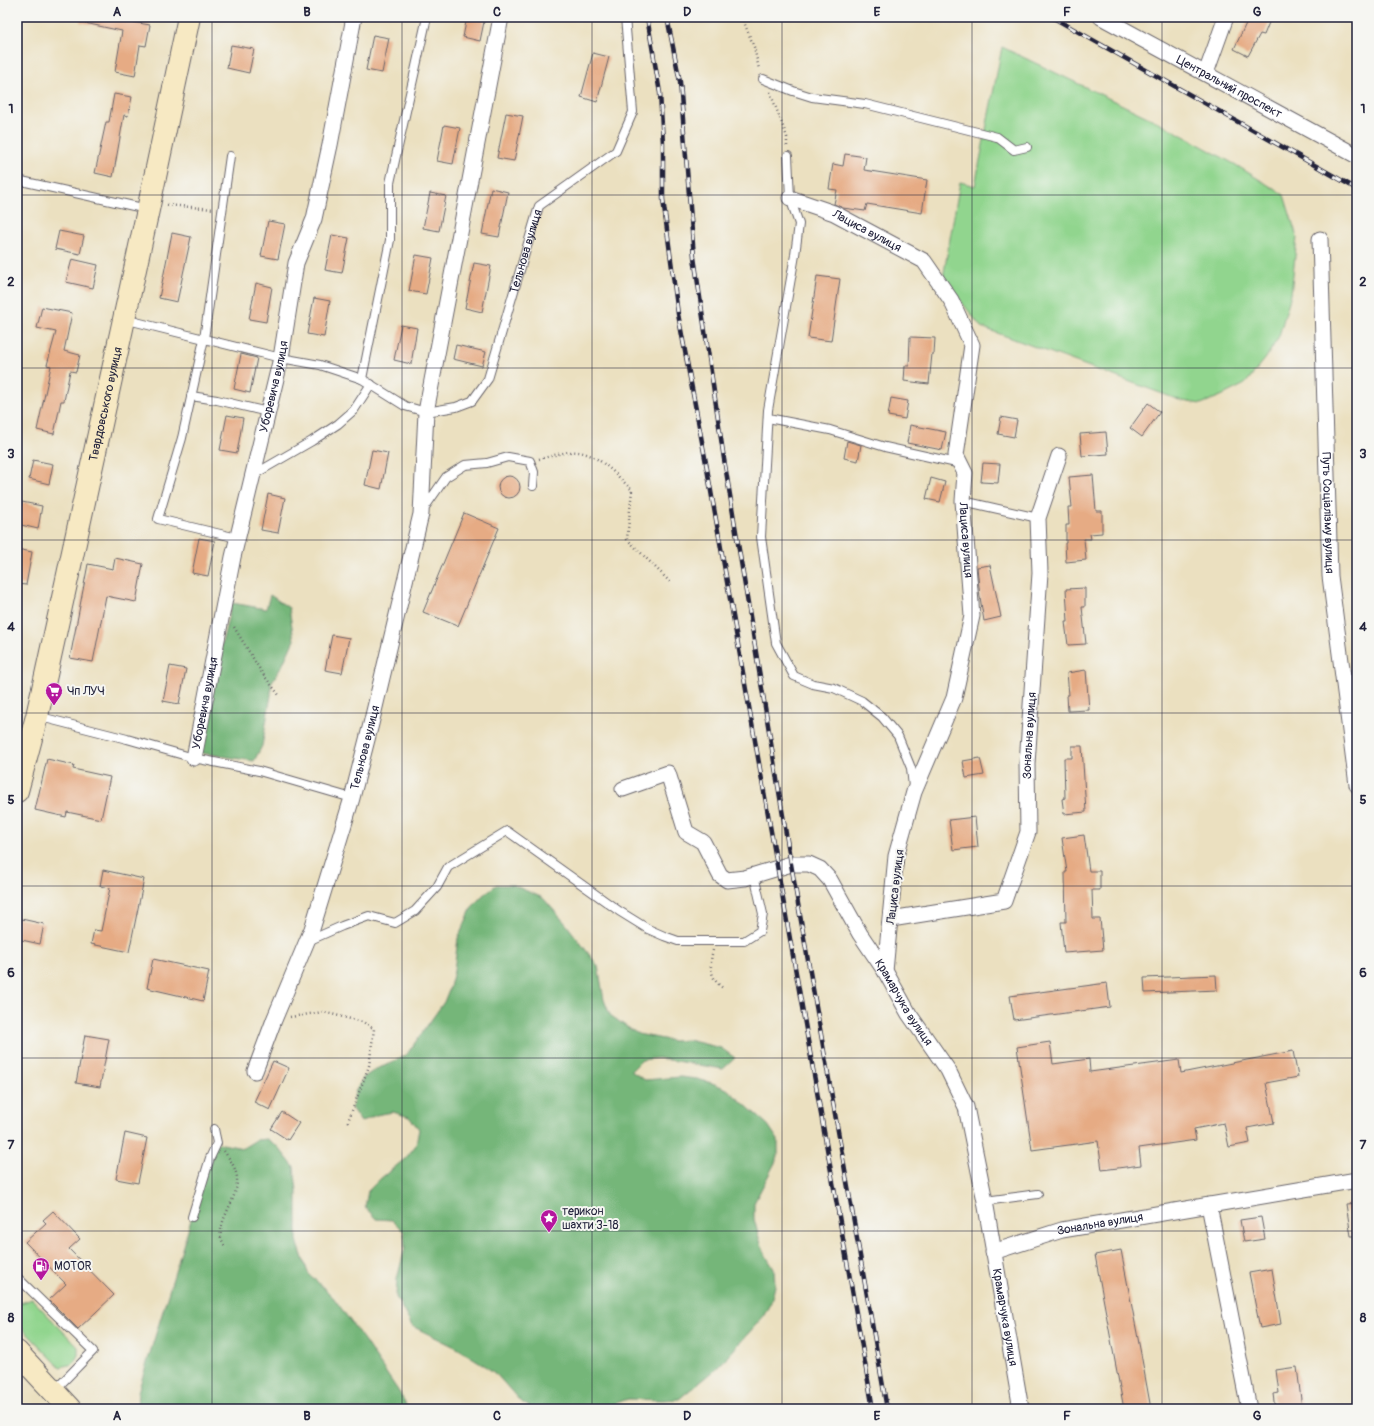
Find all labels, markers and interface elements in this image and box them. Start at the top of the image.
text: A [113,4,122,20]
text: B [303,4,311,20]
text: C [493,4,501,20]
text: D [683,4,691,20]
text: E [874,4,881,20]
text: F [1063,4,1071,20]
text: G [1253,4,1262,20]
street label: Центральний проспект [1174,52,1284,122]
text: 1 [8,101,14,117]
text: 1 [1360,101,1366,117]
street label: Лациса вулиця [829,206,904,256]
street label: Тельнова вулиця [507,207,546,295]
text: 2 [7,274,15,290]
text: 2 [1359,274,1367,290]
street label: Уборевича вулиця [256,339,292,434]
street label: Твардовського вулиця [86,345,126,463]
text: 3 [7,446,15,462]
text: 3 [1359,446,1367,462]
street label: Путь Соціалізму вулиця [1318,452,1337,574]
street label: Лациса вулиця [955,501,976,579]
text: 4 [7,619,15,635]
text: 4 [1359,619,1367,635]
street label: Уборевича вулиця [189,655,221,750]
supermarket icon: Чп ЛУЧ [44,681,64,706]
place label: Чп ЛУЧ [67,684,105,699]
street label: Зональна вулиця [1020,691,1040,779]
street label: Тельнова вулиця [347,704,383,792]
text: 5 [7,792,15,808]
text: 5 [1359,792,1367,808]
street label: Лациса вулиця [883,848,908,927]
street label: Крамарчука вулиця [871,956,936,1049]
text: 6 [7,965,15,981]
text: 6 [1359,965,1367,981]
text: 7 [8,1137,15,1153]
text: 7 [1360,1137,1367,1153]
place label: терикон шахти 3-18 [562,1204,619,1233]
place icon: терикон шахти 3-18 [539,1208,559,1233]
street label: Зональна вулиця [1055,1209,1145,1239]
fuel station icon: MOTOR [31,1256,51,1281]
place label: MOTOR [54,1259,92,1274]
street label: Крамарчука вулиця [989,1267,1021,1368]
text: 8 [8,1310,15,1326]
text: 8 [1360,1310,1367,1326]
text: A [113,1408,122,1424]
text: B [303,1408,311,1424]
text: C [493,1408,501,1424]
text: D [683,1408,691,1424]
text: E [874,1408,881,1424]
text: F [1063,1408,1071,1424]
text: G [1253,1408,1262,1424]

